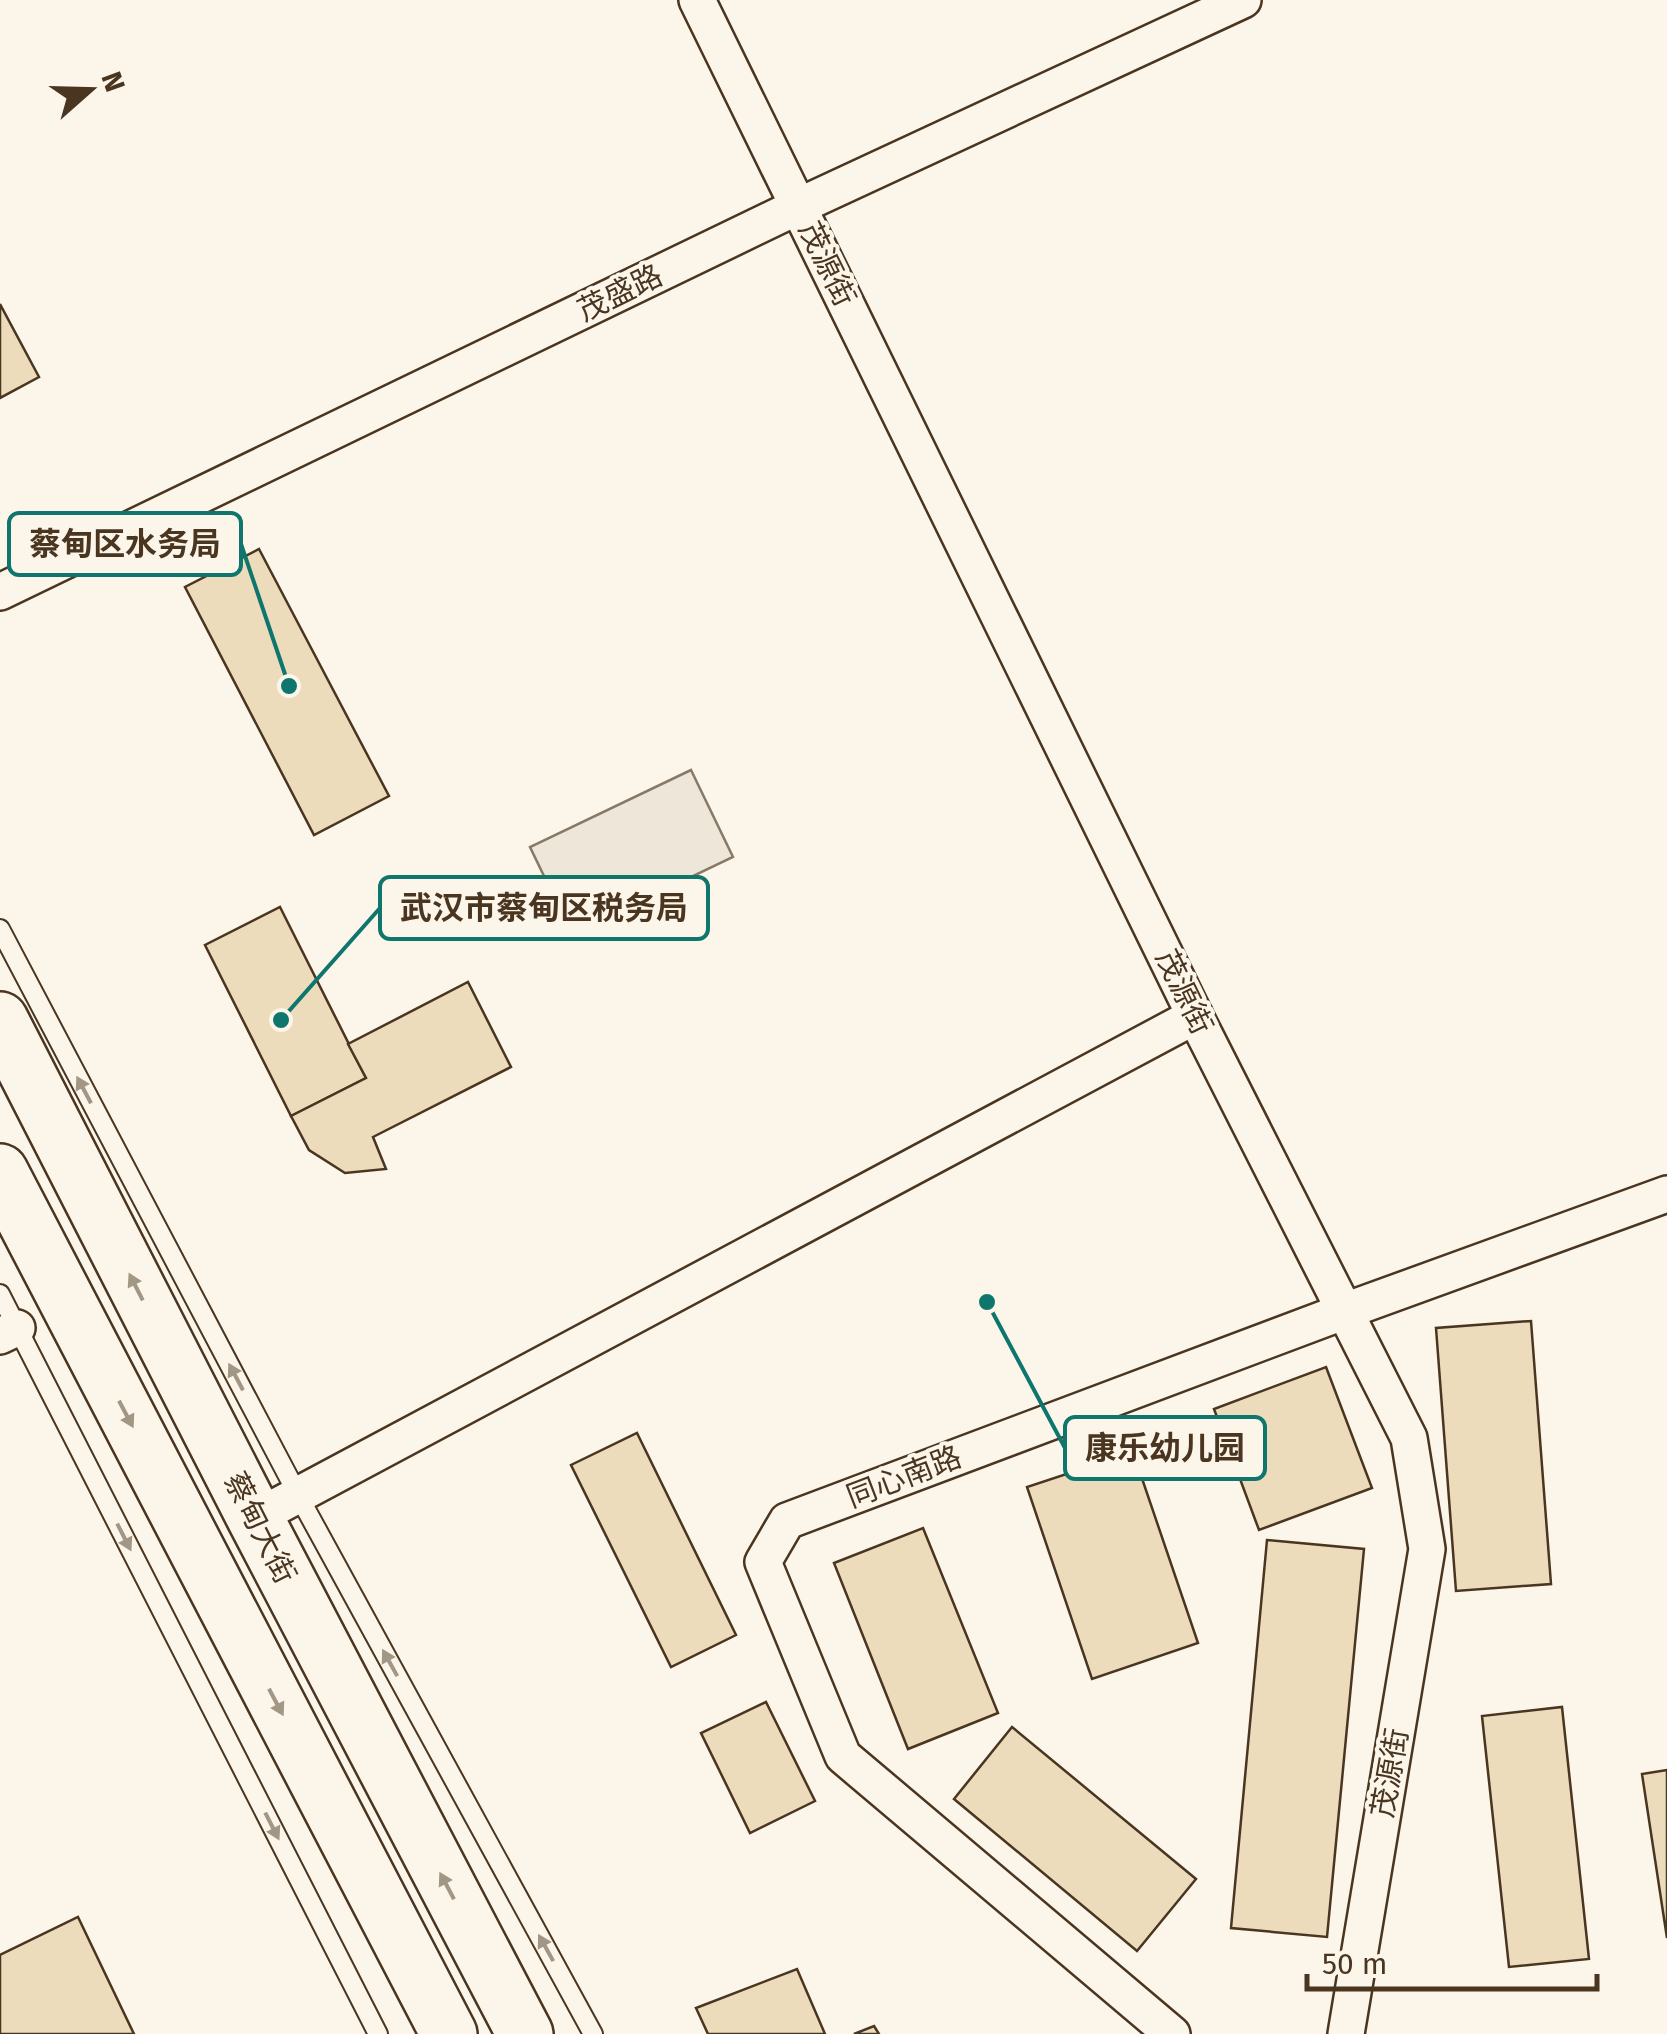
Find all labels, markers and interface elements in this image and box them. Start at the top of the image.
north arrow [40,40,140,140]
text: N [94,67,132,96]
street label: 茂源街 [791,216,863,312]
street label: 茂盛路 [572,257,668,329]
callout: 蔡甸区水务局 [9,513,241,575]
text: 蔡甸区水务局 [29,525,221,563]
callout: 武汉市蔡甸区税务局 [380,877,708,939]
text: 武汉市蔡甸区税务局 [400,889,688,927]
street label: 茂源街 [1148,944,1220,1040]
one-way arrow [76,1075,93,1104]
one-way arrow [128,1272,145,1301]
one-way arrow [228,1363,245,1392]
one-way arrow [117,1399,134,1428]
callout: 康乐幼儿园 [1065,1417,1265,1479]
text: 康乐幼儿园 [1085,1429,1245,1467]
street label: 同心南路 [842,1439,966,1515]
street label: 蔡甸大街 [217,1466,303,1590]
one-way arrow [115,1522,132,1551]
one-way arrow [382,1649,399,1678]
one-way arrow [267,1688,284,1717]
street label: 茂源街 [1364,1726,1416,1820]
one-way arrow [263,1812,280,1841]
one-way arrow [439,1871,456,1900]
scale bar [1307,1929,1597,1991]
one-way arrow [538,1934,555,1963]
text: 50 m [1322,1946,1387,1982]

